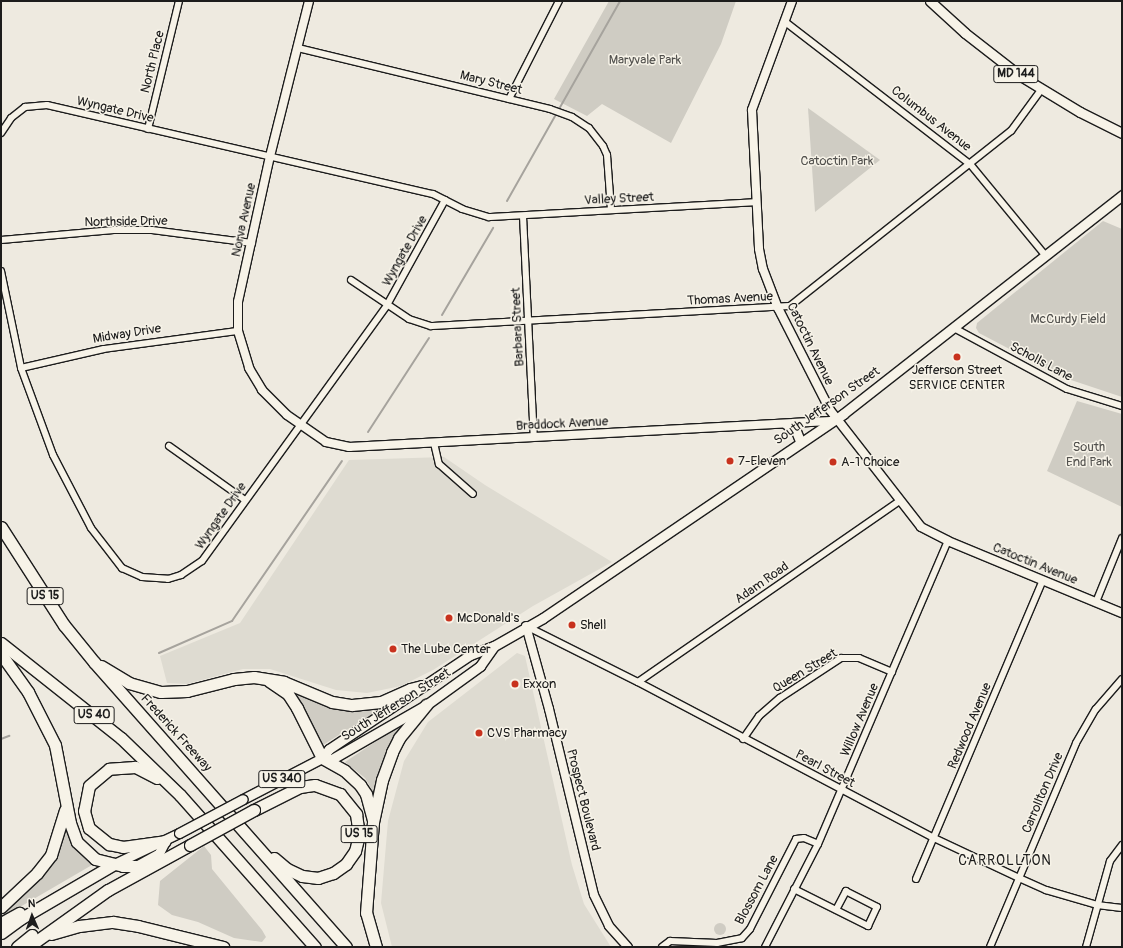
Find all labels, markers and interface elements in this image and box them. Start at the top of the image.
street label: North Place [138,29,168,95]
park label: Maryvale Park [609,52,681,68]
road number: MD 144 [993,64,1039,84]
street label: Mary Street [458,68,524,98]
street label: Columbus Avenue [888,83,974,155]
street label: Wyngate Drive [75,94,155,126]
park label: Catoctin Park [801,153,873,169]
street label: Norva Avenue [229,182,259,258]
street label: Valley Street [584,189,654,209]
street label: Northside Drive [84,213,168,231]
street label: Wyngate Drive [379,213,431,289]
street label: Barbara Street [508,287,528,367]
street label: Thomas Avenue [687,289,773,309]
street label: Catoctin Avenue [783,300,837,388]
park label: McCurdy Field [1030,311,1106,327]
street label: Midway Drive [92,321,162,347]
street label: Scholls Lane [1007,339,1075,385]
marker: Jefferson Street SERVICE CENTER [952,352,962,362]
place label: Jefferson Street SERVICE CENTER [909,363,1005,394]
street label: South Jefferson Street [771,364,883,448]
street label: Braddock Avenue [515,414,609,434]
park label: South End Park [1066,440,1112,471]
place label: 7-Eleven [738,453,786,469]
place label: A-1 Choice [841,454,899,470]
marker: 7-Eleven [725,456,735,466]
marker: A-1 Choice [828,457,838,467]
street label: Wyngate Drive [192,479,250,553]
street label: Catoctin Avenue [990,540,1080,588]
street label: Adam Road [732,559,792,607]
road number: US 15 [26,586,64,606]
place label: McDonald's [457,610,519,626]
marker: McDonald's [444,613,454,623]
place label: Shell [580,617,606,633]
marker: Shell [567,620,577,630]
place label: The Lube Center [401,641,491,657]
marker: The Lube Center [388,644,398,654]
street label: Queen Street [770,646,840,696]
street label: South Jefferson Street [339,665,453,745]
place label: Exxon [523,676,556,692]
marker: Exxon [510,679,520,689]
street label: Willow Avenue [838,681,882,759]
street label: Redwood Avenue [945,681,995,771]
street label: Frederick Freeway [137,691,215,775]
road number: US 40 [73,705,115,725]
place label: CVS Pharmacy [487,725,567,741]
marker: CVS Pharmacy [474,728,484,738]
street label: Pearl Street [792,747,858,791]
street label: Prospect Boulevard [563,748,603,852]
street label: Carrollton Drive [1019,750,1067,836]
road number: US 340 [258,769,306,789]
road number: US 15 [340,824,378,844]
street label: Blossom Lane [732,852,782,928]
district label: CARROLLTON [958,853,1052,869]
north arrow [12,896,52,936]
text: N [28,897,36,910]

